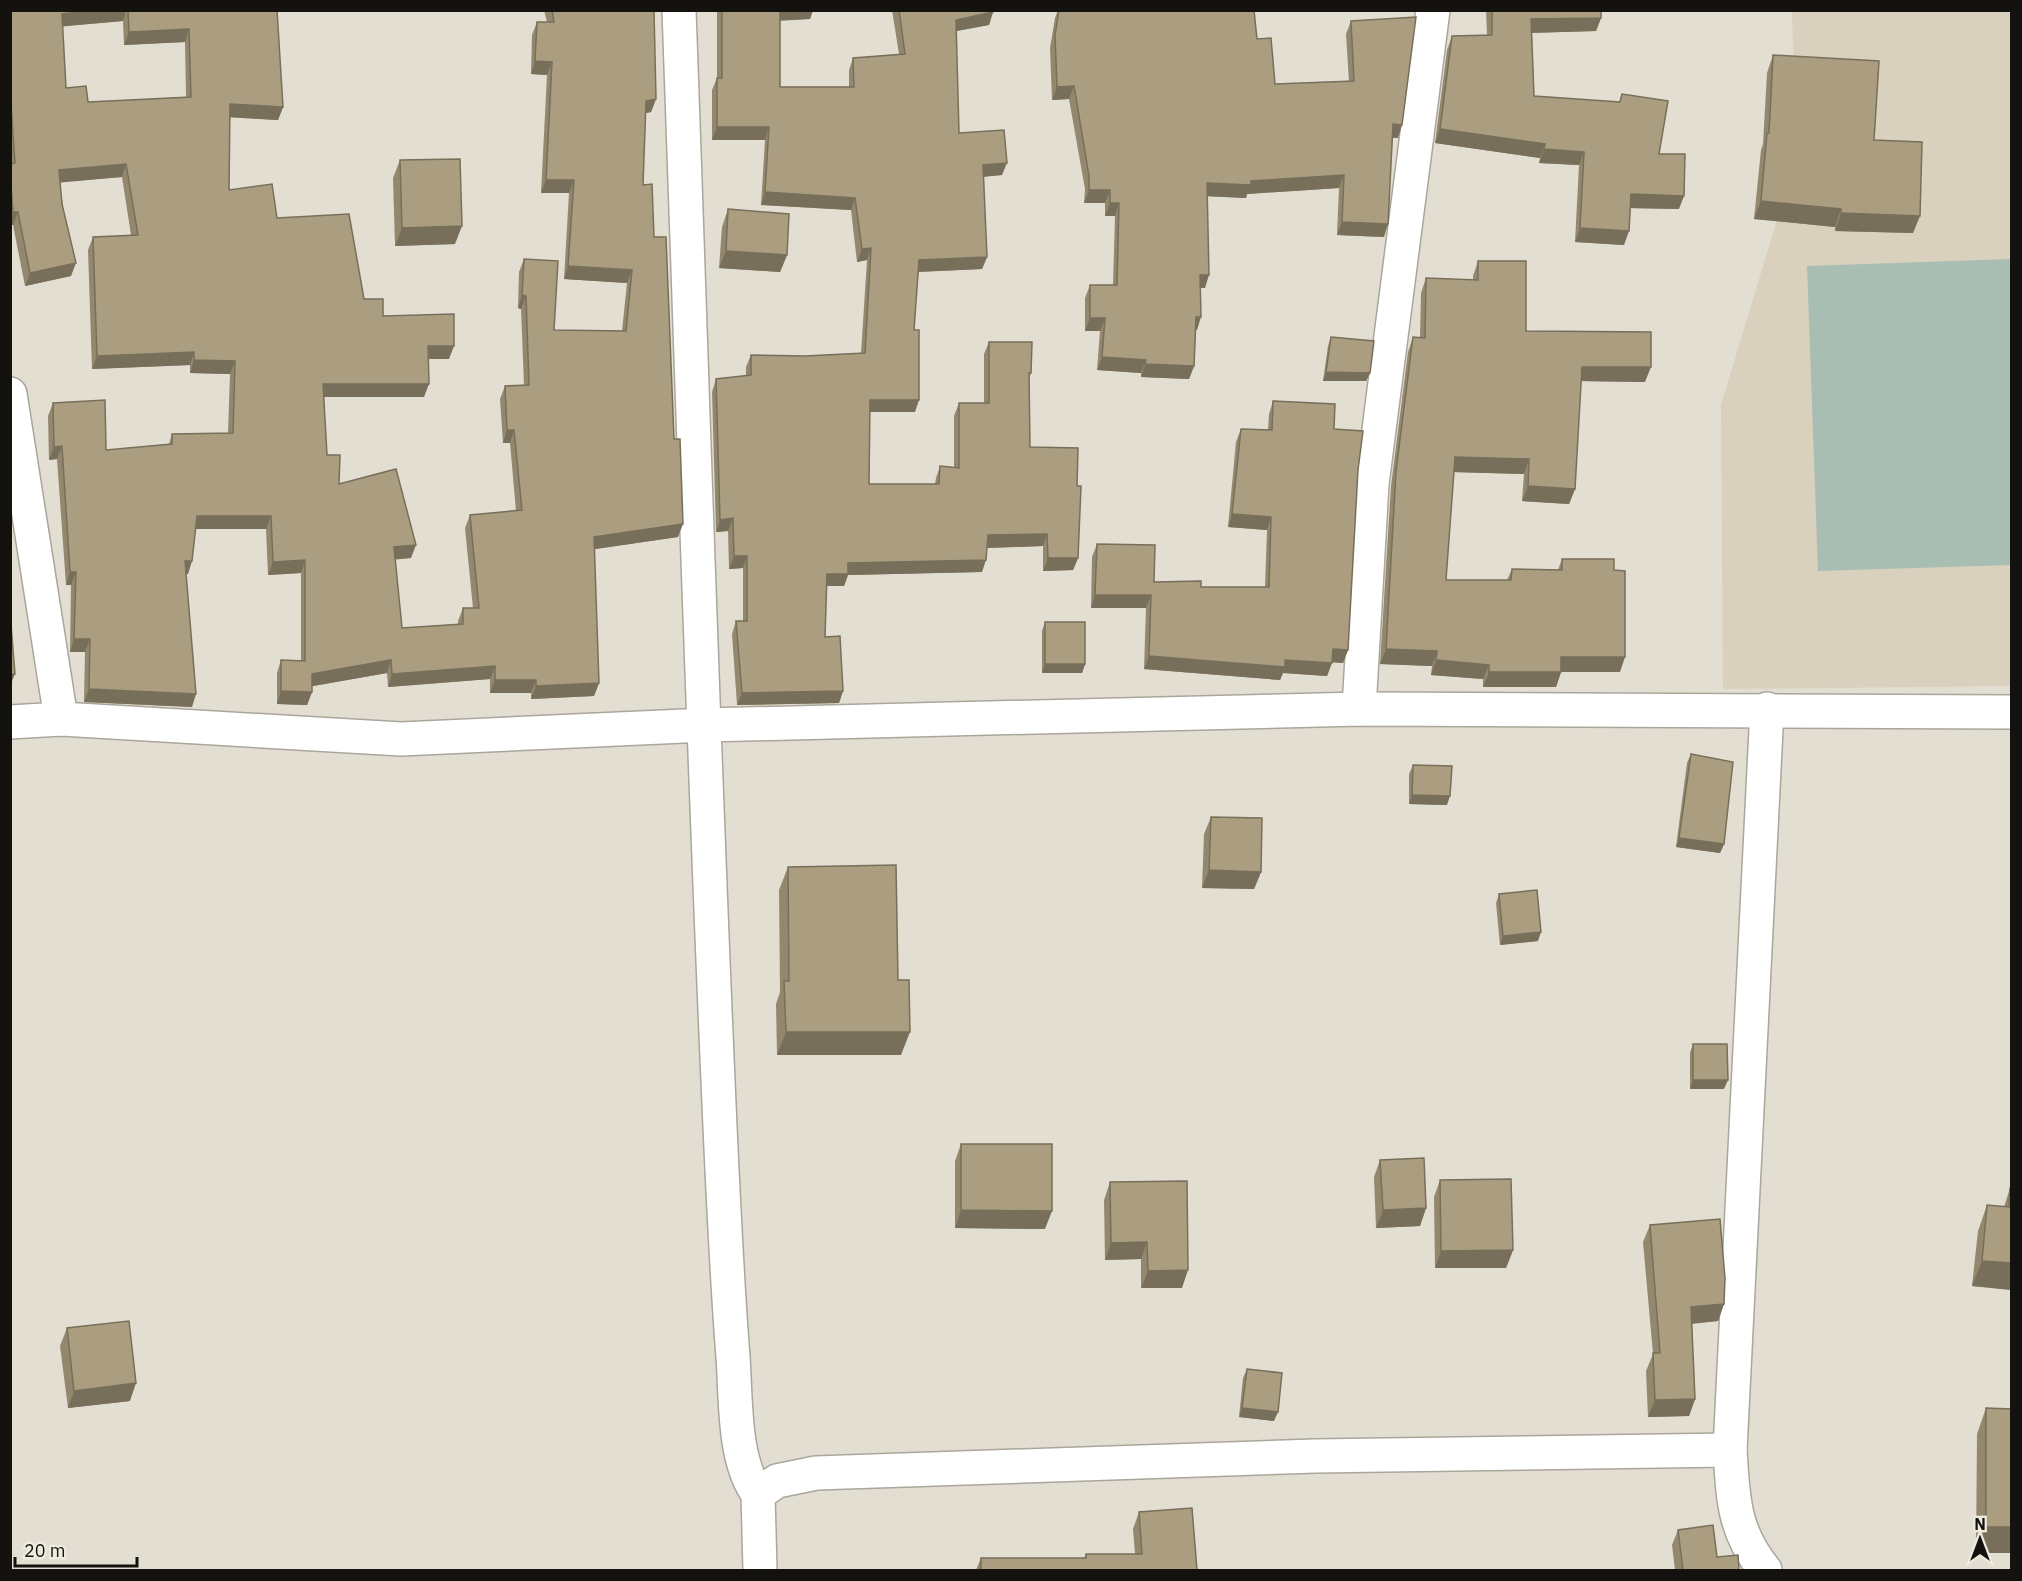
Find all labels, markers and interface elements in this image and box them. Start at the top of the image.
north arrow [1950,1509,2010,1569]
text: N [1974,1514,1986,1534]
scale bar [15,1530,136,1568]
text: 20 m [24,1539,66,1562]

